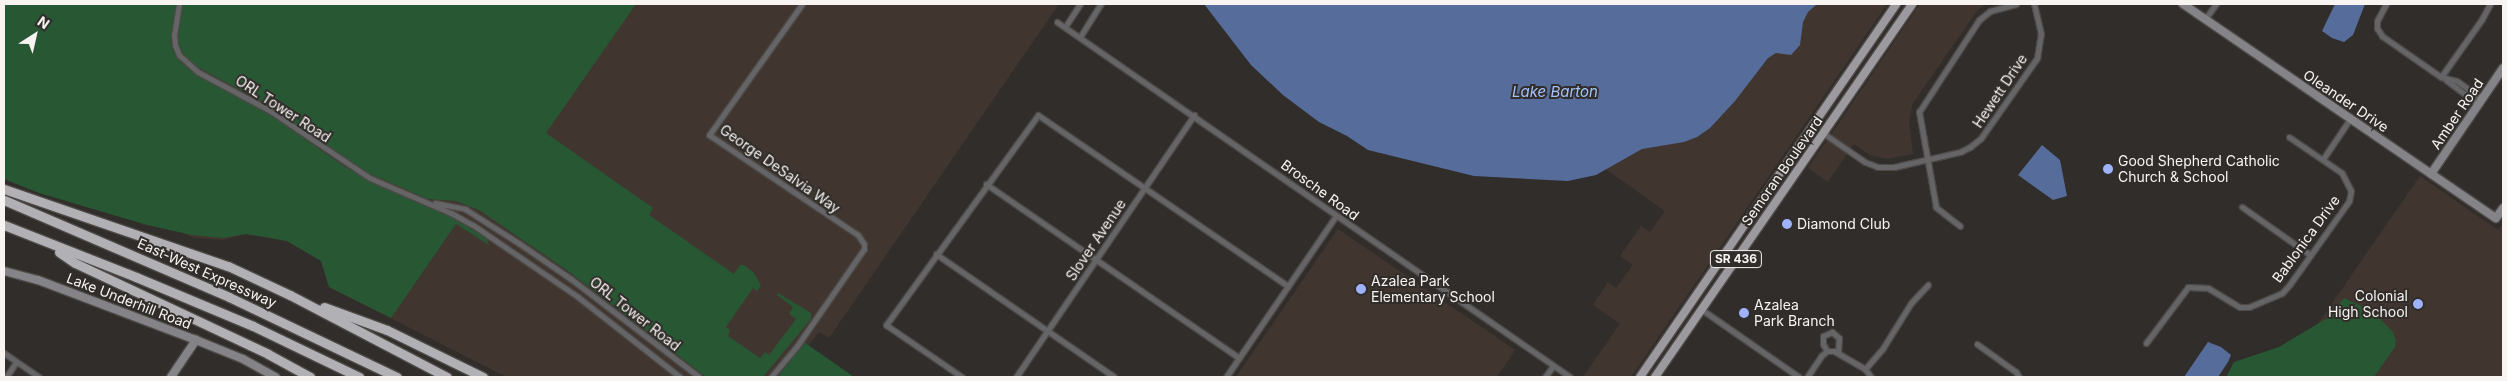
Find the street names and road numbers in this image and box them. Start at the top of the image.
street label: Hewett Drive [1969,51,2031,131]
street label: Oleander Drive [2300,66,2392,136]
street label: ORL Tower Road [232,72,334,146]
street label: Amber Road [2427,75,2487,153]
street label: Semoran Boulevard [1738,113,1826,229]
street label: George DeSalvia Way [717,121,843,217]
street label: Brosche Road [1278,156,1362,224]
street label: Bablonica Drive [2269,192,2343,286]
street label: Slover Avenue [1063,196,1129,284]
street label: East-West Expressway [135,235,279,311]
road number: SR 436 [1710,250,1762,268]
street label: Lake Underhill Road [64,269,194,333]
street label: ORL Tower Road [586,274,684,354]

